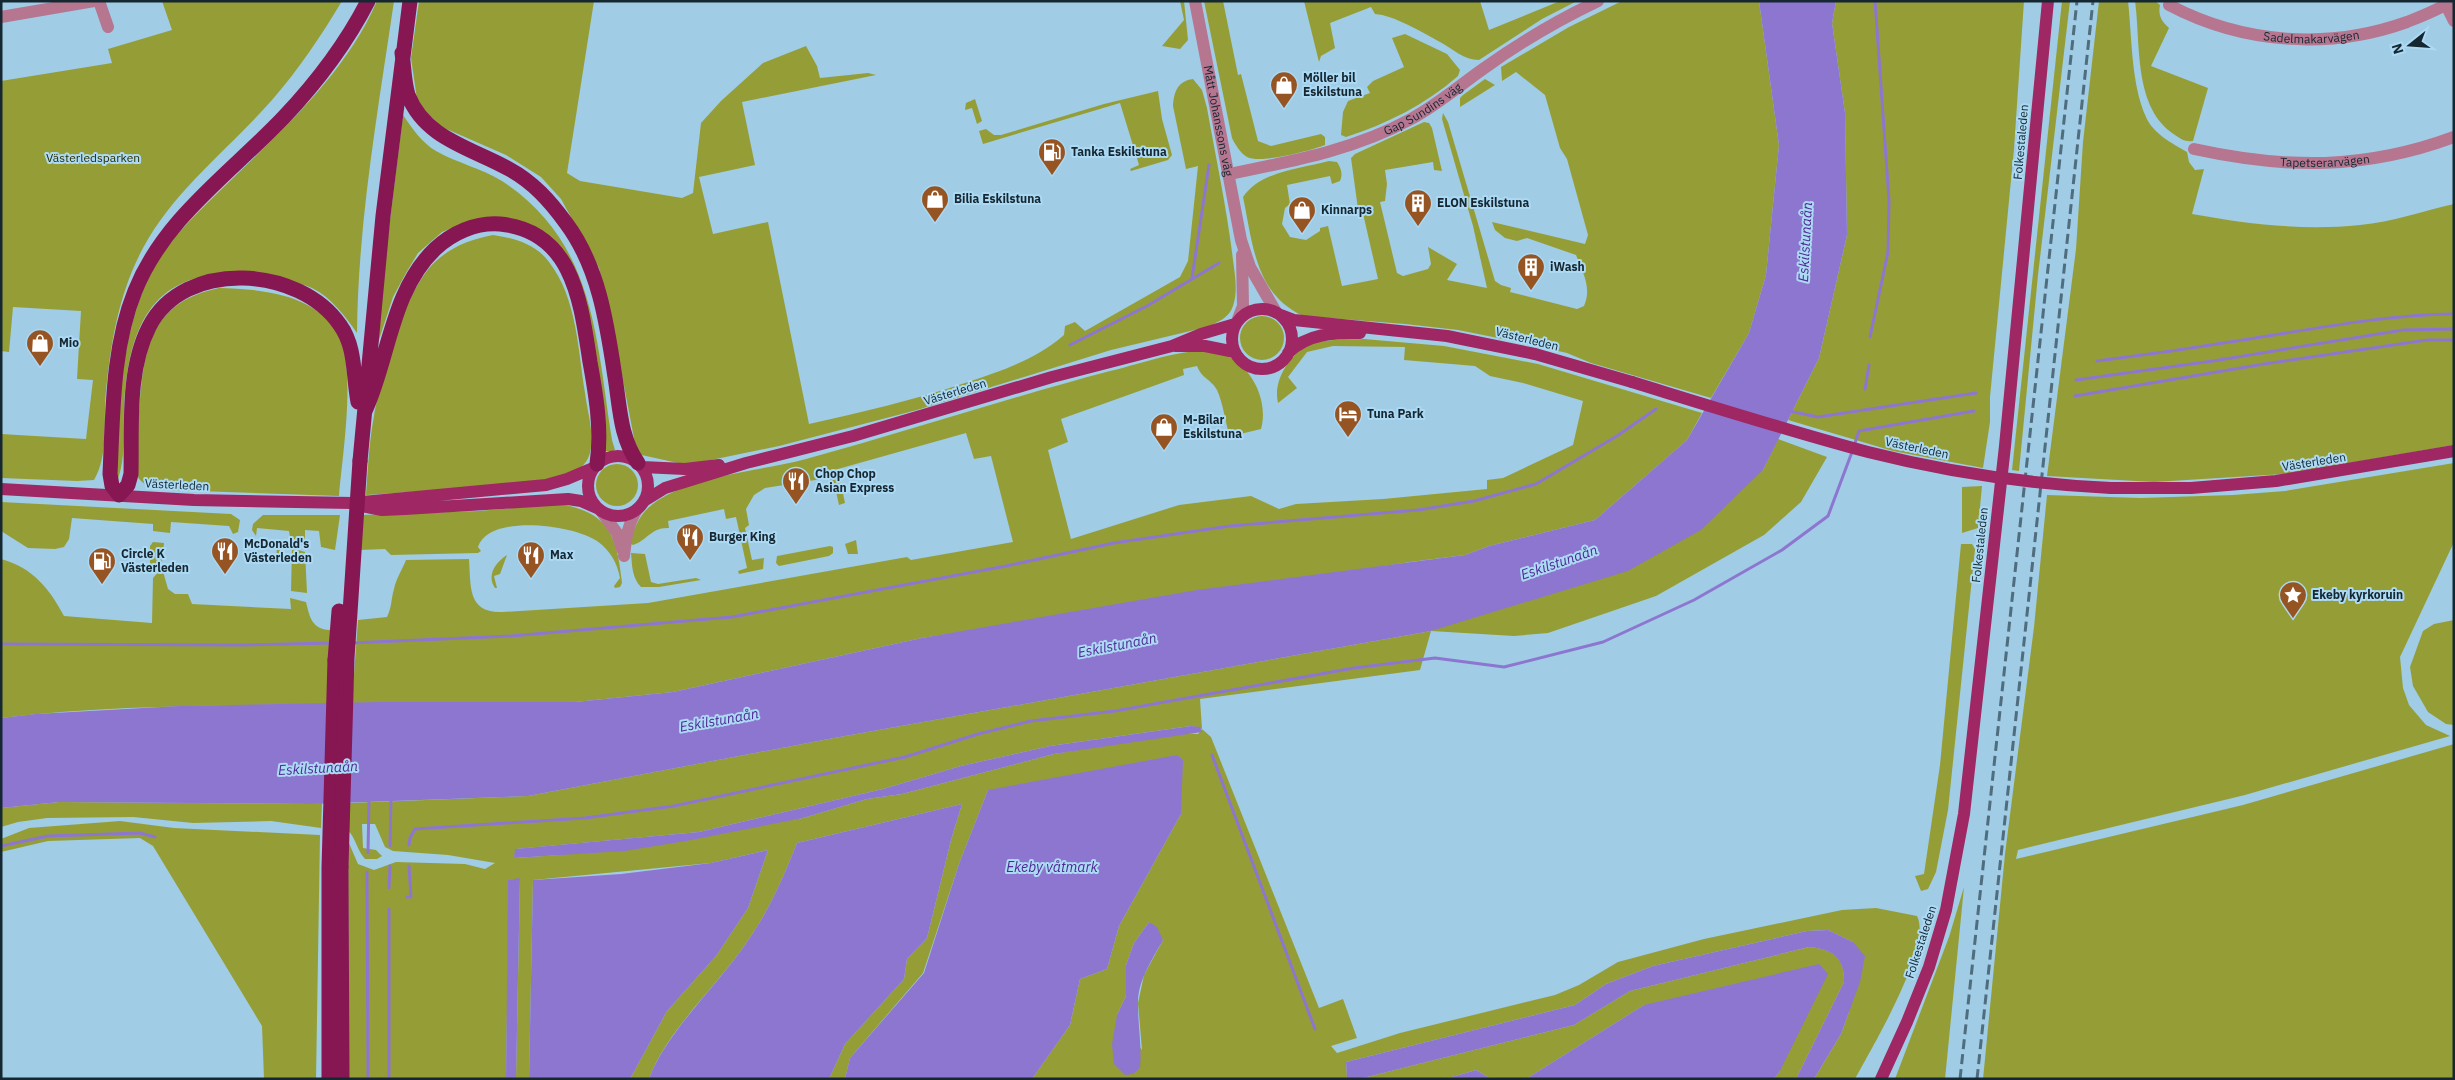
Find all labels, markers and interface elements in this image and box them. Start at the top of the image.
north arrow [2385,20,2435,70]
street label: Sadelmakarvägen [2262,27,2360,46]
text: N [2387,41,2408,56]
street label: Mått Johanssons väg [1201,64,1237,178]
shop icon: Möller bil Eskilstuna [1269,70,1299,109]
place label: Möller bil Eskilstuna [1303,70,1362,99]
street label: Gap Sundins väg [1381,79,1465,138]
street label: Folkestaleden [2010,104,2031,180]
fuel station icon: Tanka Eskilstuna [1037,137,1067,176]
place label: Tanka Eskilstuna [1071,144,1167,159]
park label: Västerledsparken [46,150,140,165]
street label: Tapetserarvägen [2280,151,2371,170]
shop icon: Bilia Eskilstuna [920,184,950,223]
building icon: ELON Eskilstuna [1403,188,1433,227]
place label: Bilia Eskilstuna [954,191,1041,206]
shop icon: Kinnarps [1287,195,1317,234]
place label: ELON Eskilstuna [1437,195,1529,210]
water label: Eskilstunaån [1794,201,1816,282]
place label: Kinnarps [1321,202,1372,217]
building icon: iWash [1516,252,1546,291]
place label: iWash [1550,259,1585,274]
street label: Västerleden [1494,323,1560,354]
shop icon: Mio [25,328,55,367]
place label: Mio [59,335,79,350]
street label: Västerleden [922,375,988,408]
hotel icon: Tuna Park [1333,399,1363,438]
place label: Tuna Park [1367,406,1424,421]
shop icon: M-Bilar Eskilstuna [1149,412,1179,451]
place label: M-Bilar Eskilstuna [1183,412,1242,441]
street label: Västerleden [1884,433,1950,462]
street label: Västerleden [2281,449,2347,474]
restaurant icon: Chop Chop Asian Express [781,466,811,505]
place label: Chop Chop Asian Express [815,466,894,495]
street label: Västerleden [144,475,210,494]
street label: Folkestaleden [1968,507,1991,583]
restaurant icon: Burger King [675,522,705,561]
place label: Burger King [709,529,776,544]
restaurant icon: McDonald's Västerleden [210,536,240,575]
place label: McDonald's Västerleden [244,536,312,565]
restaurant icon: Max [516,540,546,579]
water label: Eskilstunaån [1518,540,1600,584]
fuel station icon: Circle K Västerleden [87,546,117,585]
place label: Circle K Västerleden [121,546,189,575]
place label: Max [550,547,574,562]
place icon: Ekeby kyrkoruin [2278,580,2308,619]
place label: Ekeby kyrkoruin [2312,587,2403,602]
water label: Eskilstunaån [1076,629,1158,661]
water label: Eskilstunaån [678,704,760,736]
water label: Eskilstunaån [278,757,359,779]
water label: Ekeby våtmark [1006,858,1099,876]
street label: Folkestaleden [1902,904,1939,980]

